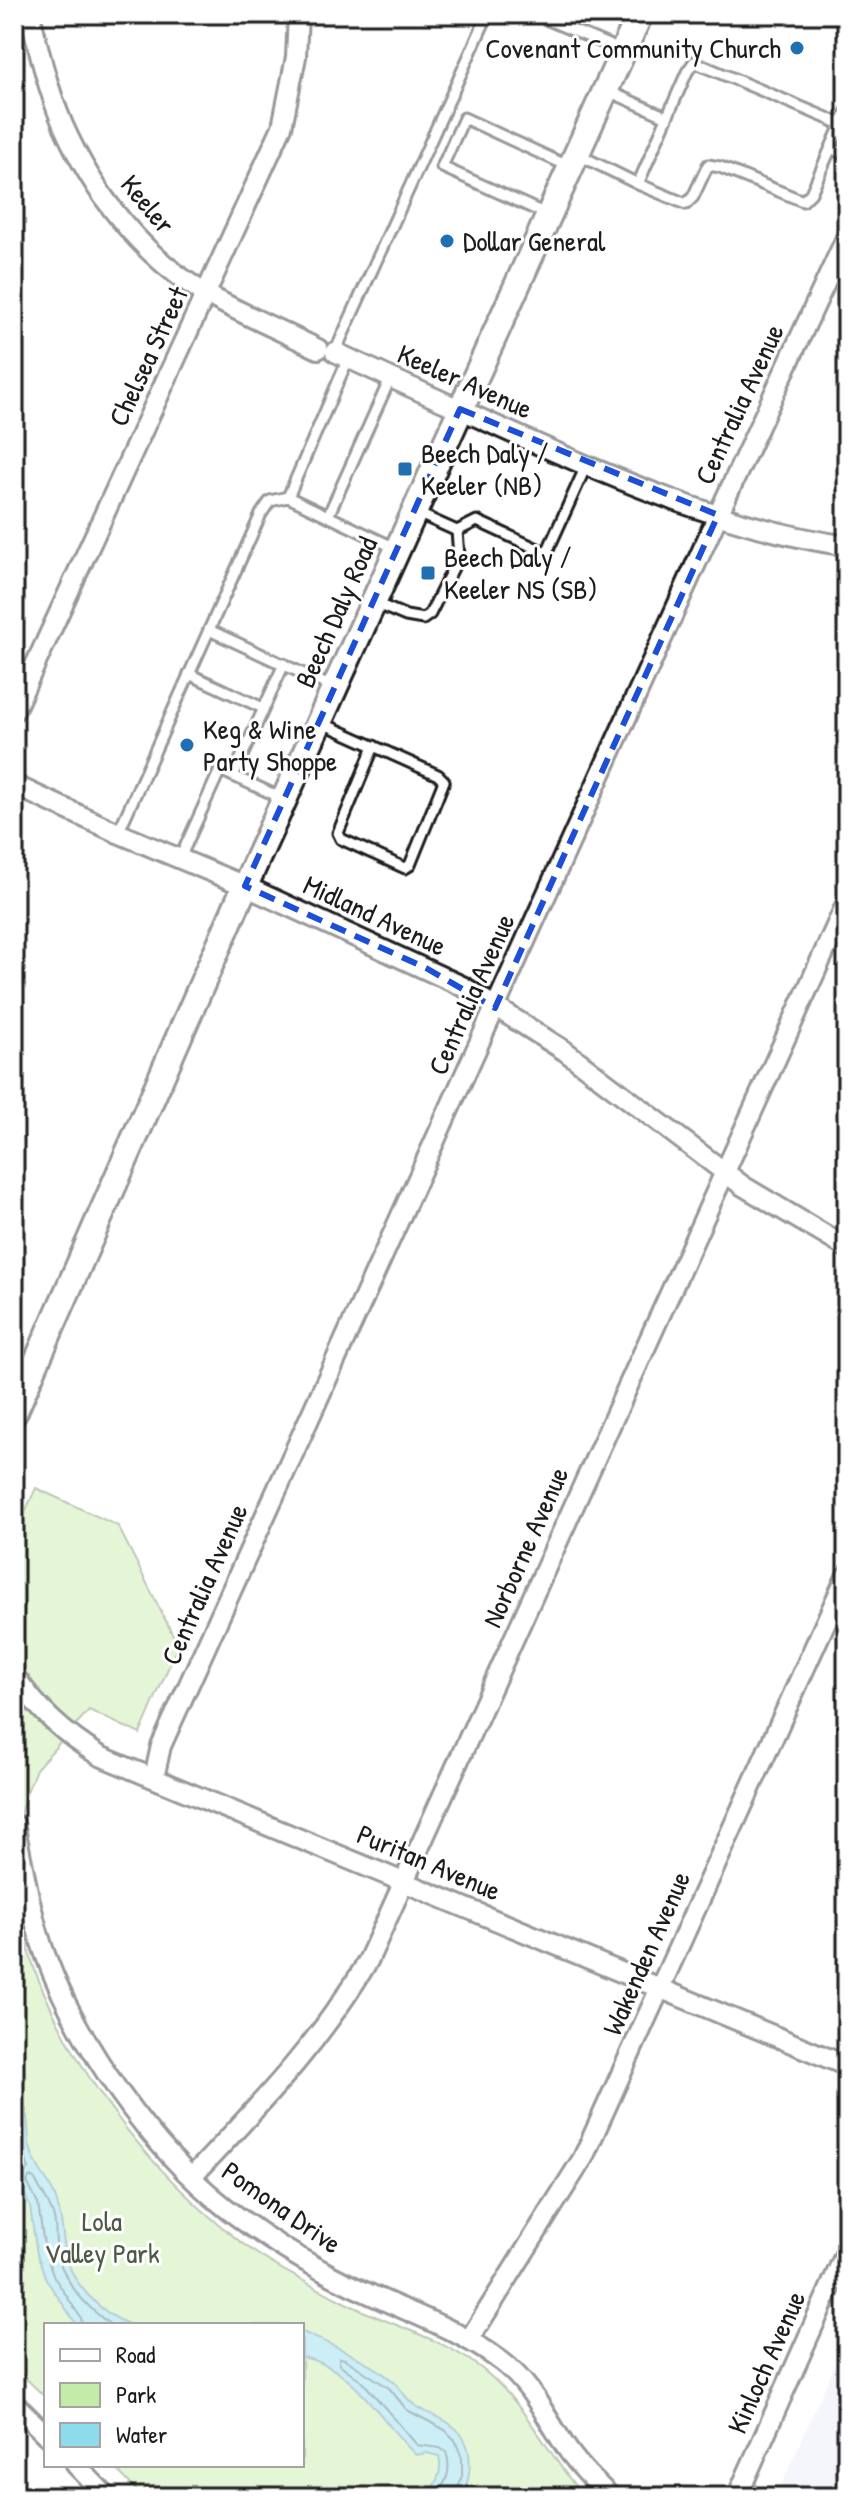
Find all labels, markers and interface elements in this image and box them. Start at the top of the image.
place label: Covenant Community Church [485,29,781,67]
marker: Covenant Community Church [788,39,806,57]
street label: Keeler [112,166,184,242]
place label: Dollar General [463,222,606,260]
marker: Dollar General [438,232,456,250]
street label: Chelsea Street [99,280,197,432]
street label: Centralia Avenue [685,318,793,490]
street label: Keeler Avenue [392,334,538,428]
place label: Beech Daly / Keeler (NB) [421,434,549,504]
marker: Beech Daly / Keeler (NB) [396,460,414,478]
street label: Beech Daly Road [286,530,386,693]
place label: Beech Daly / Keeler NS (SB) [444,538,598,608]
marker: Beech Daly / Keeler NS (SB) [419,564,437,582]
place label: Keg & Wine Party Shoppe [203,710,337,780]
marker: Keg & Wine Party Shoppe [178,736,196,754]
street label: Midland Avenue [297,865,453,965]
street label: Centralia Avenue [419,907,523,1081]
street label: Norborne Avenue [473,1461,577,1633]
street label: Centralia Avenue [152,1497,256,1671]
street label: Puritan Avenue [351,1815,507,1909]
street label: Wakenden Avenue [593,1865,699,2041]
street label: Pomona Drive [215,2152,349,2262]
park label: Lola Valley Park [44,2202,160,2272]
street label: Kinloch Avenue [718,2285,814,2439]
legend [44,2323,304,2467]
text: Road [116,2338,155,2370]
text: Park [116,2378,156,2410]
text: Water [116,2418,167,2450]

